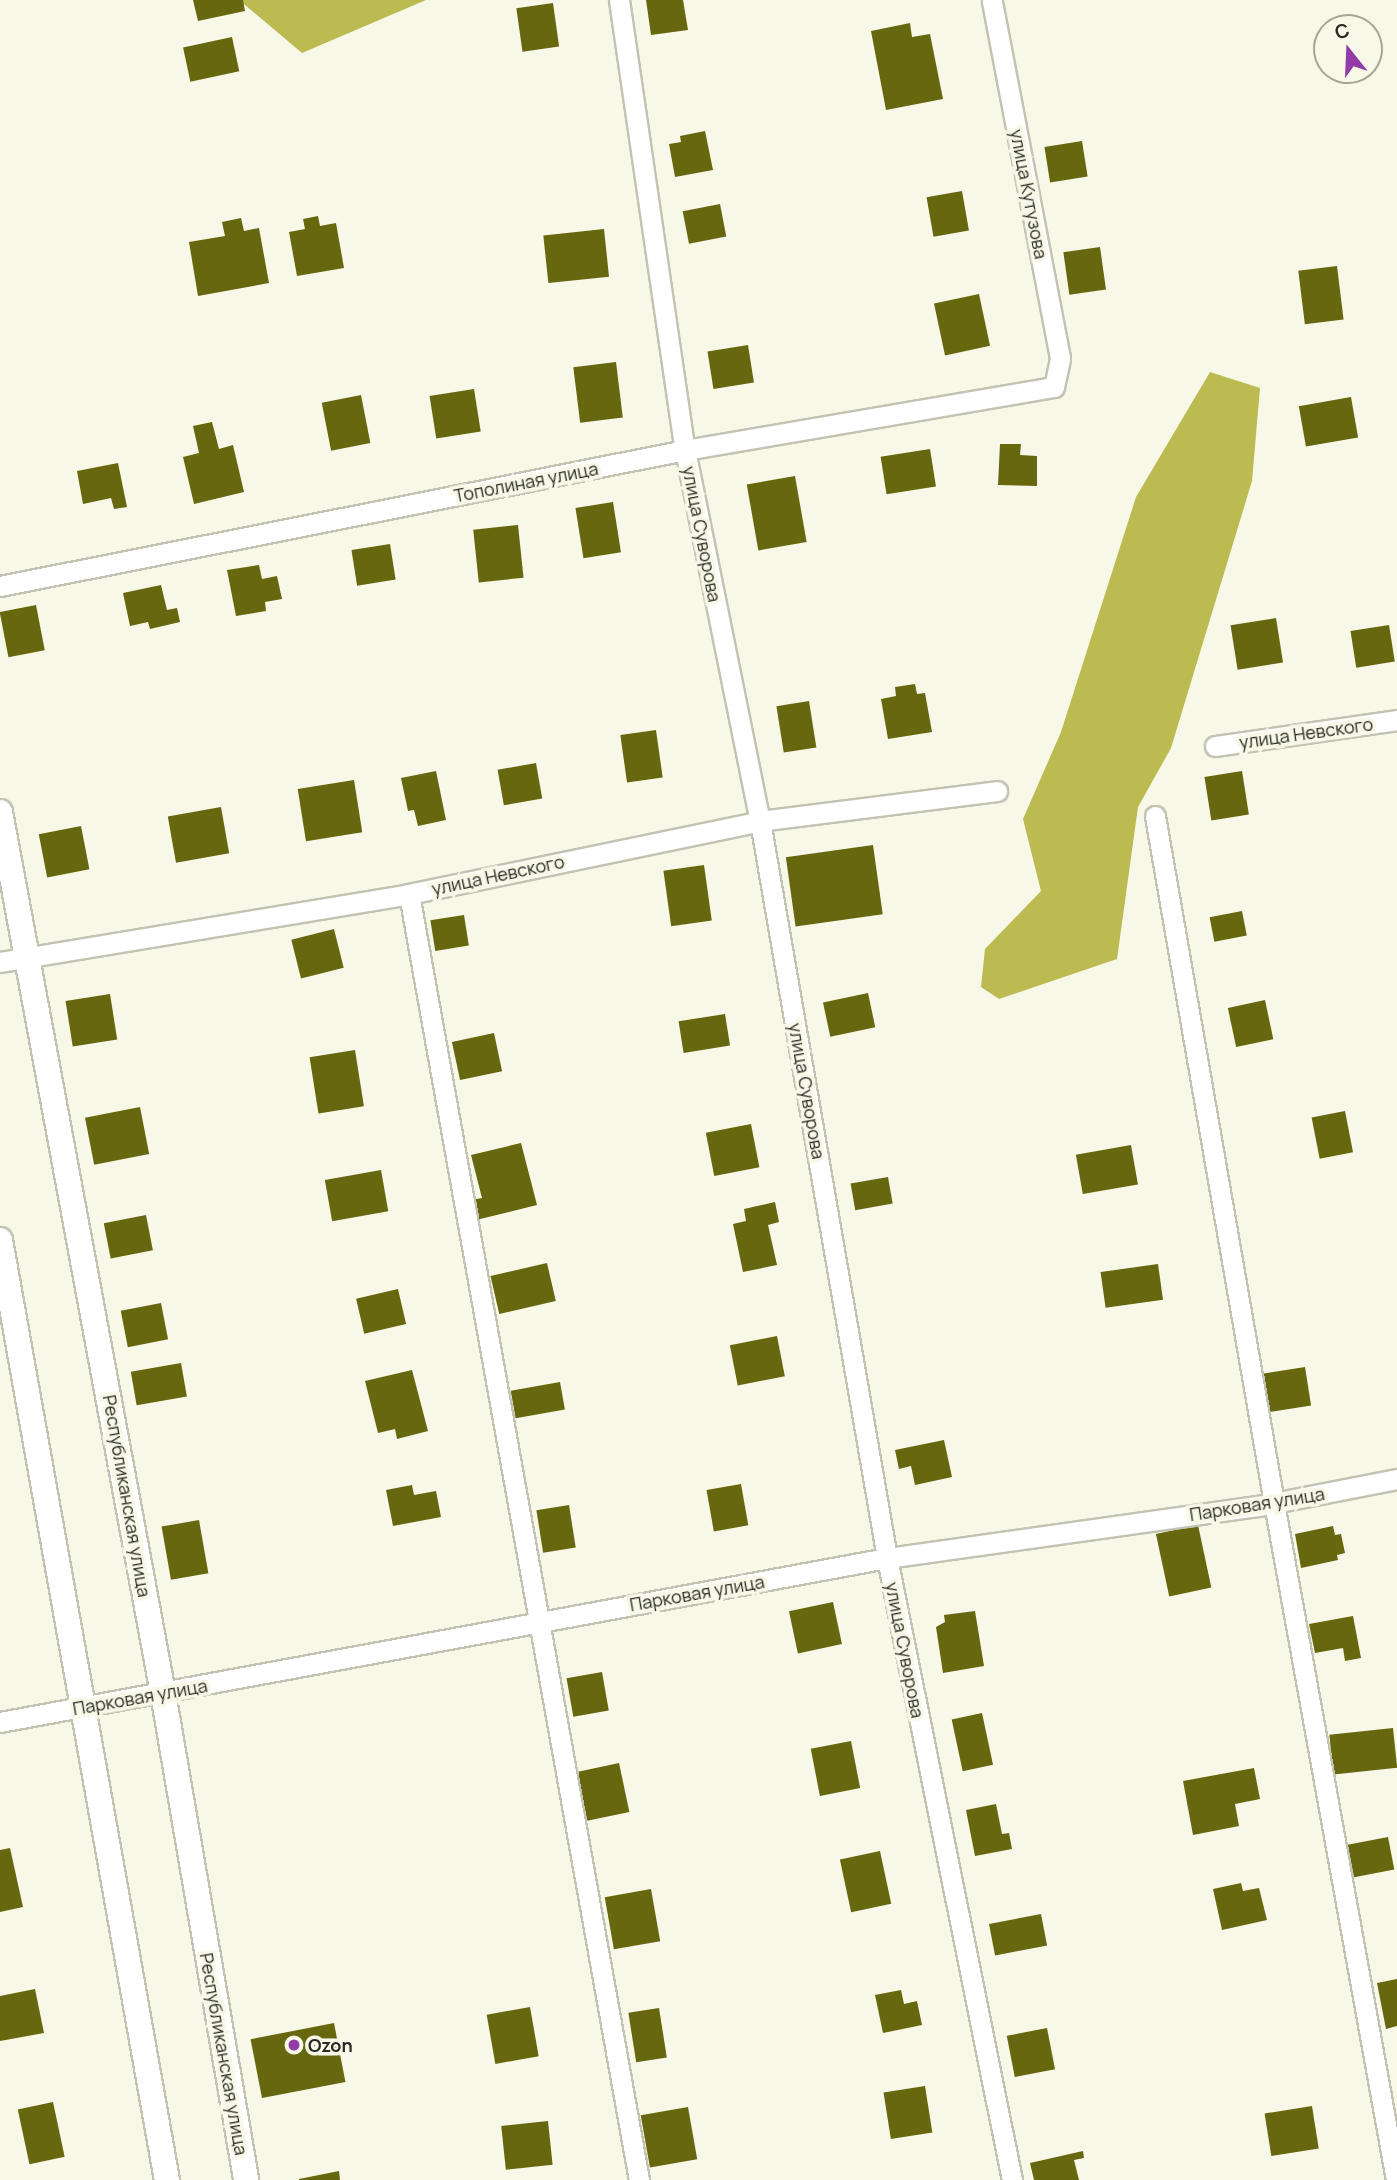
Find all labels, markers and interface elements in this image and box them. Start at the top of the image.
north arrow [1313,14,1383,84]
text: С [1331,16,1353,45]
street label: улица Кутузова [1006,127,1052,261]
street label: Тополиная улица [452,457,600,507]
street label: улица Суворова [678,464,726,604]
street label: улица Невского [1238,713,1374,753]
street label: улица Невского [430,850,566,900]
street label: улица Суворова [784,1021,830,1161]
street label: Республиканская улица [99,1393,155,1599]
street label: Парковая улица [1188,1483,1326,1525]
street label: Парковая улица [628,1571,766,1615]
street label: улица Суворова [881,1580,929,1720]
street label: Парковая улица [71,1675,209,1719]
street label: Республиканская улица [196,1951,252,2157]
place label: Ozon [308,2034,353,2056]
marker: Ozon [286,2037,302,2053]

